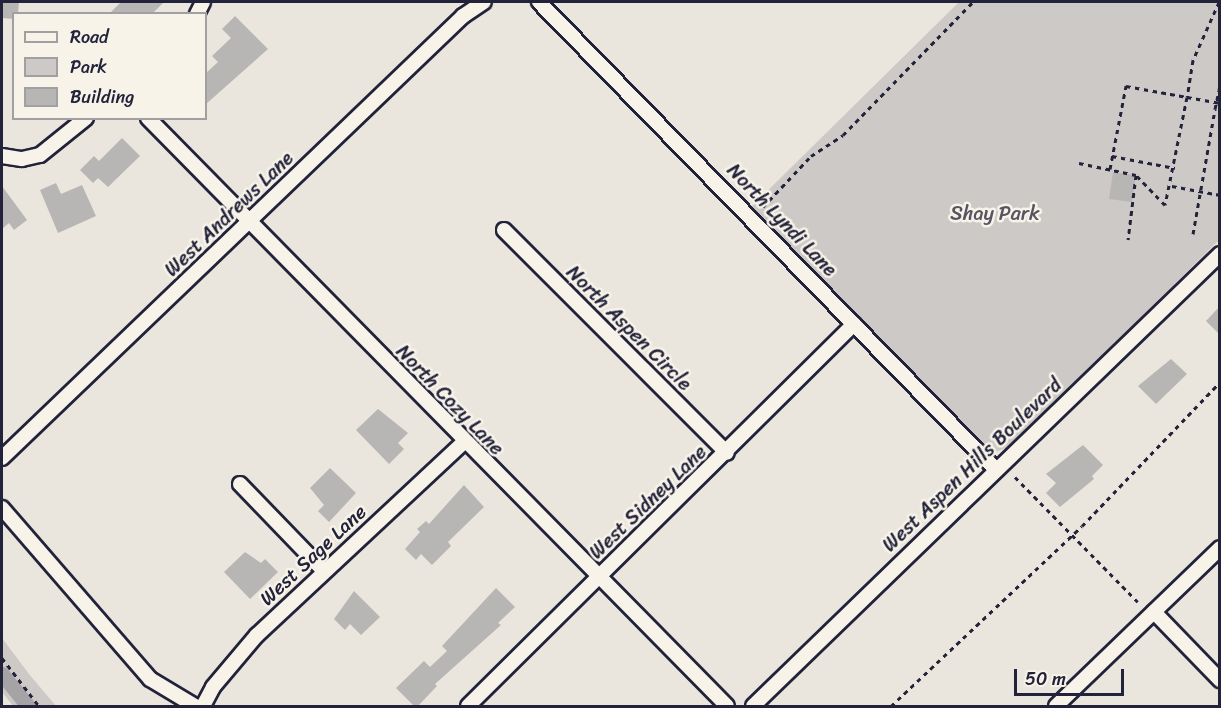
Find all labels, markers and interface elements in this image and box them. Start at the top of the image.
legend [12,12,207,120]
text: Road [70,21,109,53]
text: Park [70,51,107,83]
text: Building [70,81,134,113]
street label: West Andrews Lane [159,146,299,282]
street label: North Lyndi Lane [722,158,842,282]
park label: Shay Park [950,201,1040,225]
street label: North Aspen Circle [561,260,697,396]
street label: North Cozy Lane [391,340,509,460]
street label: West Aspen Hills Boulevard [878,373,1066,557]
street label: West Sidney Lane [584,440,712,564]
street label: West Sage Lane [255,499,371,611]
scale bar [1017,657,1126,695]
text: 50 m [1025,663,1066,695]

